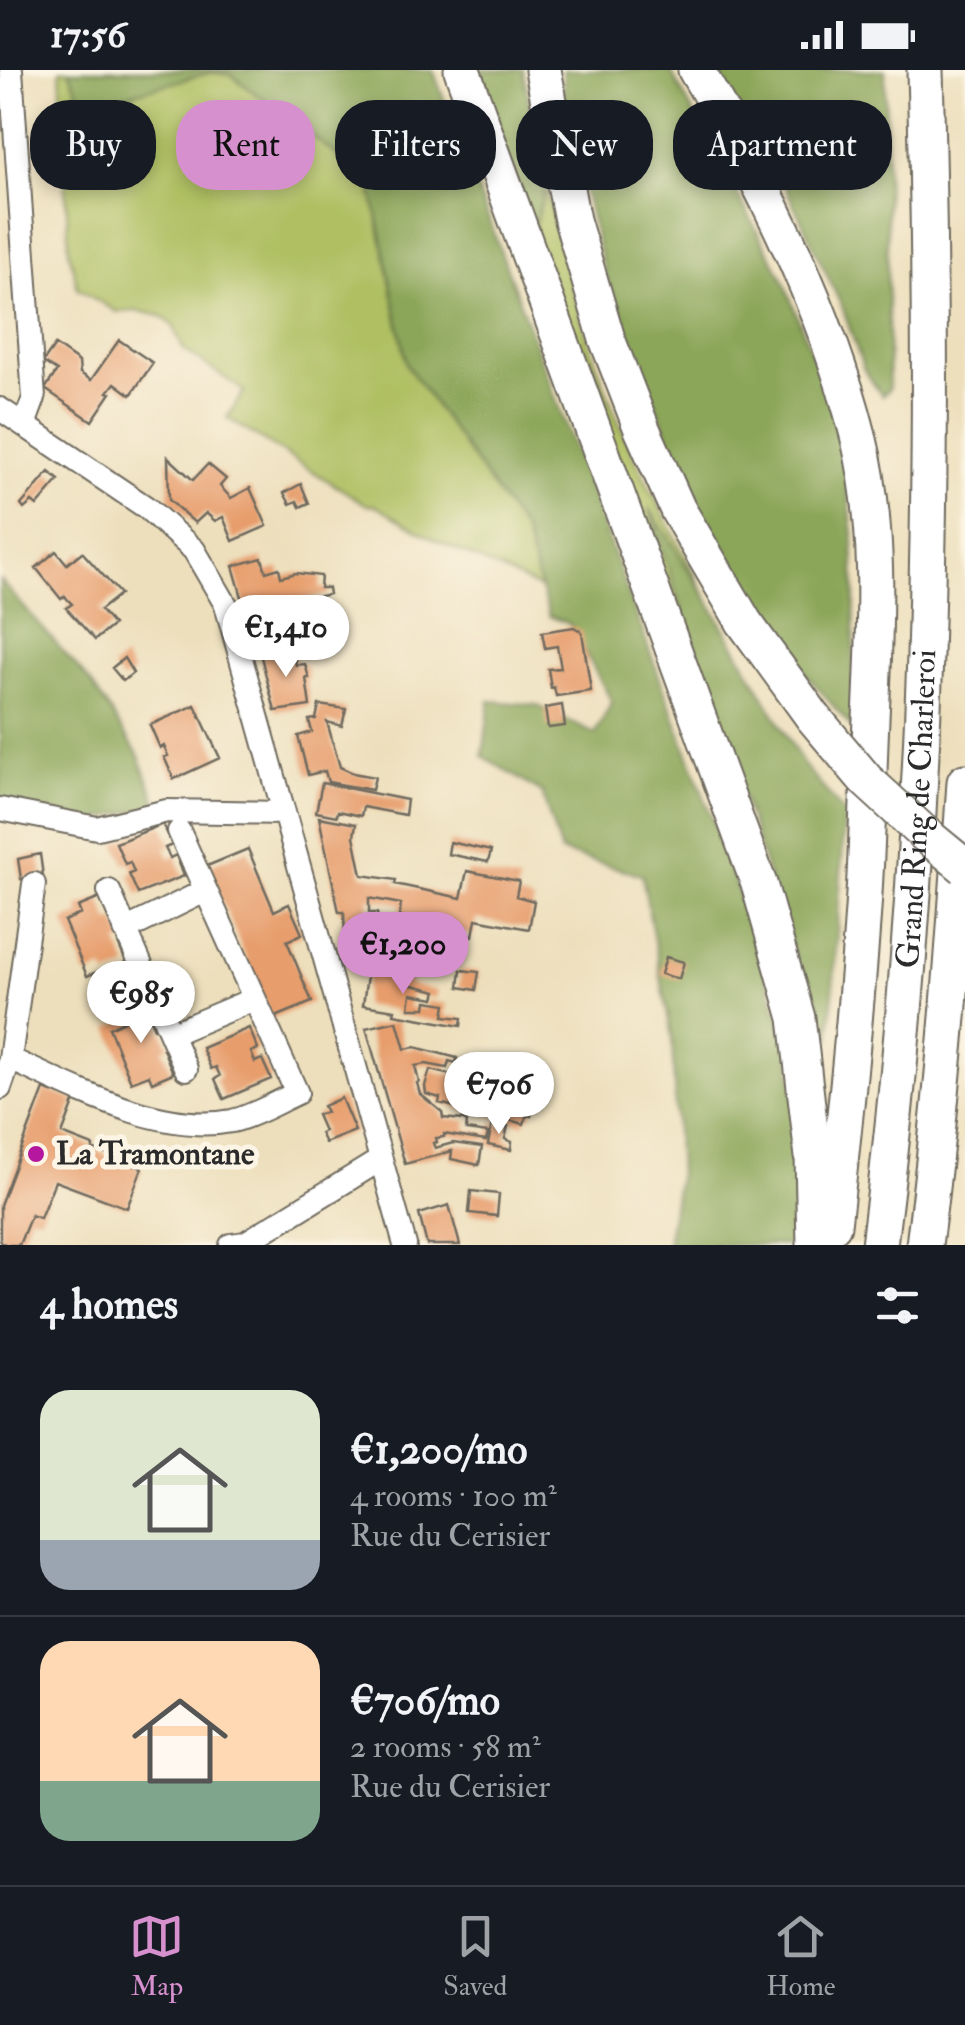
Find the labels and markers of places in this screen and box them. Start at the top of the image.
pin: €1,410 [205,595,367,680]
pin: €1,200 [322,912,484,997]
pin: €985 [82,961,200,1046]
pin: €706 [440,1052,558,1137]
place label: La Tramontane [56,1134,255,1174]
marker: La Tramontane [25,1143,47,1165]

